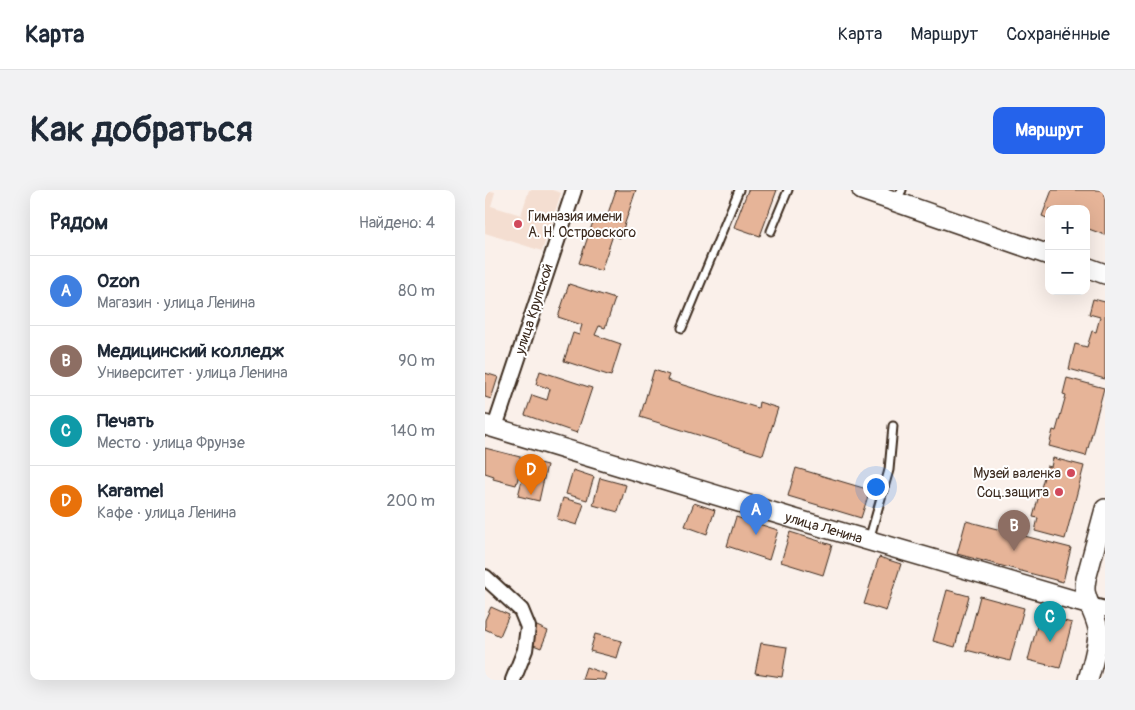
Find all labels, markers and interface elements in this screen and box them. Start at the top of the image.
text: Карта [25,20,84,49]
text: Карта [838,23,882,46]
text: Маршрут [910,23,978,46]
text: Сохранённые [1006,23,1110,46]
button: Маршрут [993,107,1105,154]
text: Как добраться [30,108,253,152]
map controls [1045,205,1090,295]
button: + [1045,205,1090,250]
place label: Гимназия имени А. Н. Островского [528,208,637,241]
text: Рядом [50,209,108,236]
text: Найдено: 4 [359,213,435,233]
marker: Гимназия имени А. Н. Островского [512,218,524,230]
button: − [1045,250,1090,295]
street label: улица Крупской [511,262,557,357]
text: Ozon [97,269,140,293]
text: A [61,281,71,301]
text: 80 m [398,281,435,301]
text: Магазин · улица Ленина [97,293,255,313]
text: Медицинский колледж [97,339,284,363]
text: B [61,351,71,371]
text: 90 m [398,351,435,371]
text: Университет · улица Ленина [97,363,288,383]
text: Печать [97,409,154,433]
text: C [61,421,71,441]
text: 140 m [391,421,435,441]
text: Место · улица Фрунзе [97,433,245,453]
pin: D [515,454,547,495]
place label: Музей валенка [973,465,1061,482]
marker: Музей валенка [1065,467,1077,479]
your location [863,474,889,500]
text: Karamel [97,479,164,503]
place label: Соц.защита [977,484,1049,501]
marker: Соц.защита [1053,486,1065,498]
text: D [61,491,71,511]
text: 200 m [387,491,435,511]
pin: A [740,494,772,535]
text: Кафе · улица Ленина [97,503,236,523]
street label: улица Ленина [782,508,865,547]
pin: B [998,510,1030,551]
pin: C [1034,601,1066,642]

